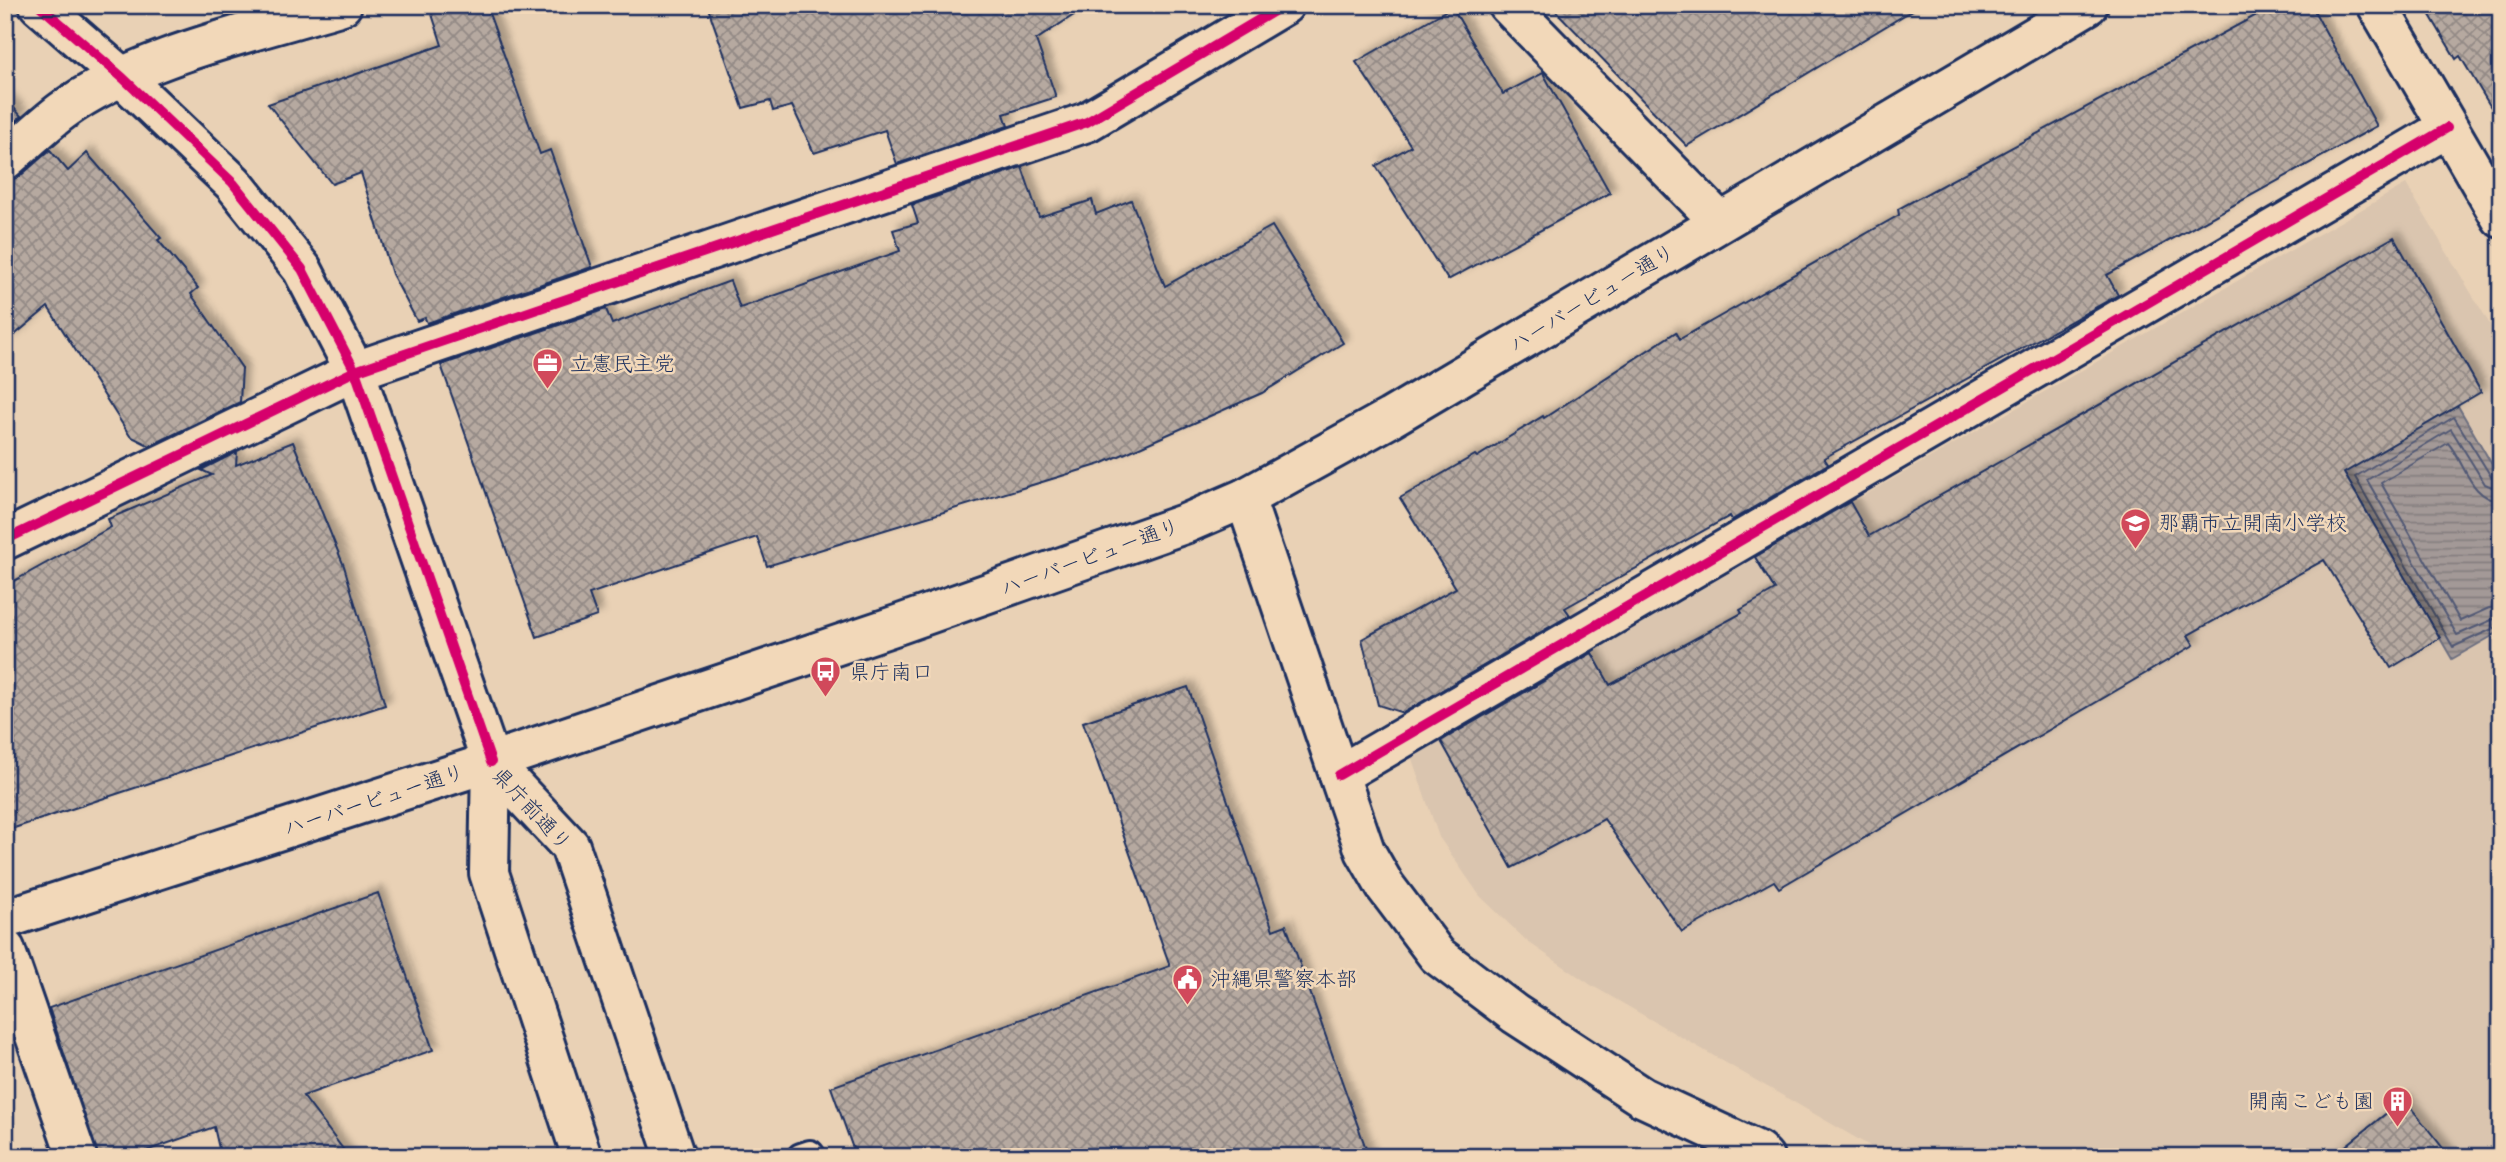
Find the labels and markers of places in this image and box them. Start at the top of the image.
office icon: 立憲民主党 [530,347,564,391]
place label: 立憲民主党 [570,350,675,378]
school or university icon: 那覇市立開南小学校 [2118,506,2152,550]
place label: 那覇市立開南小学校 [2158,509,2347,537]
bus stop icon: 県庁南口 [809,655,843,699]
place label: 県庁南口 [849,658,933,686]
public building icon: 沖縄県警察本部 [1170,962,1204,1006]
place label: 沖縄県警察本部 [1210,965,1357,993]
building icon: 開南こども園 [2380,1084,2414,1128]
place label: 開南こども園 [2248,1087,2374,1115]

